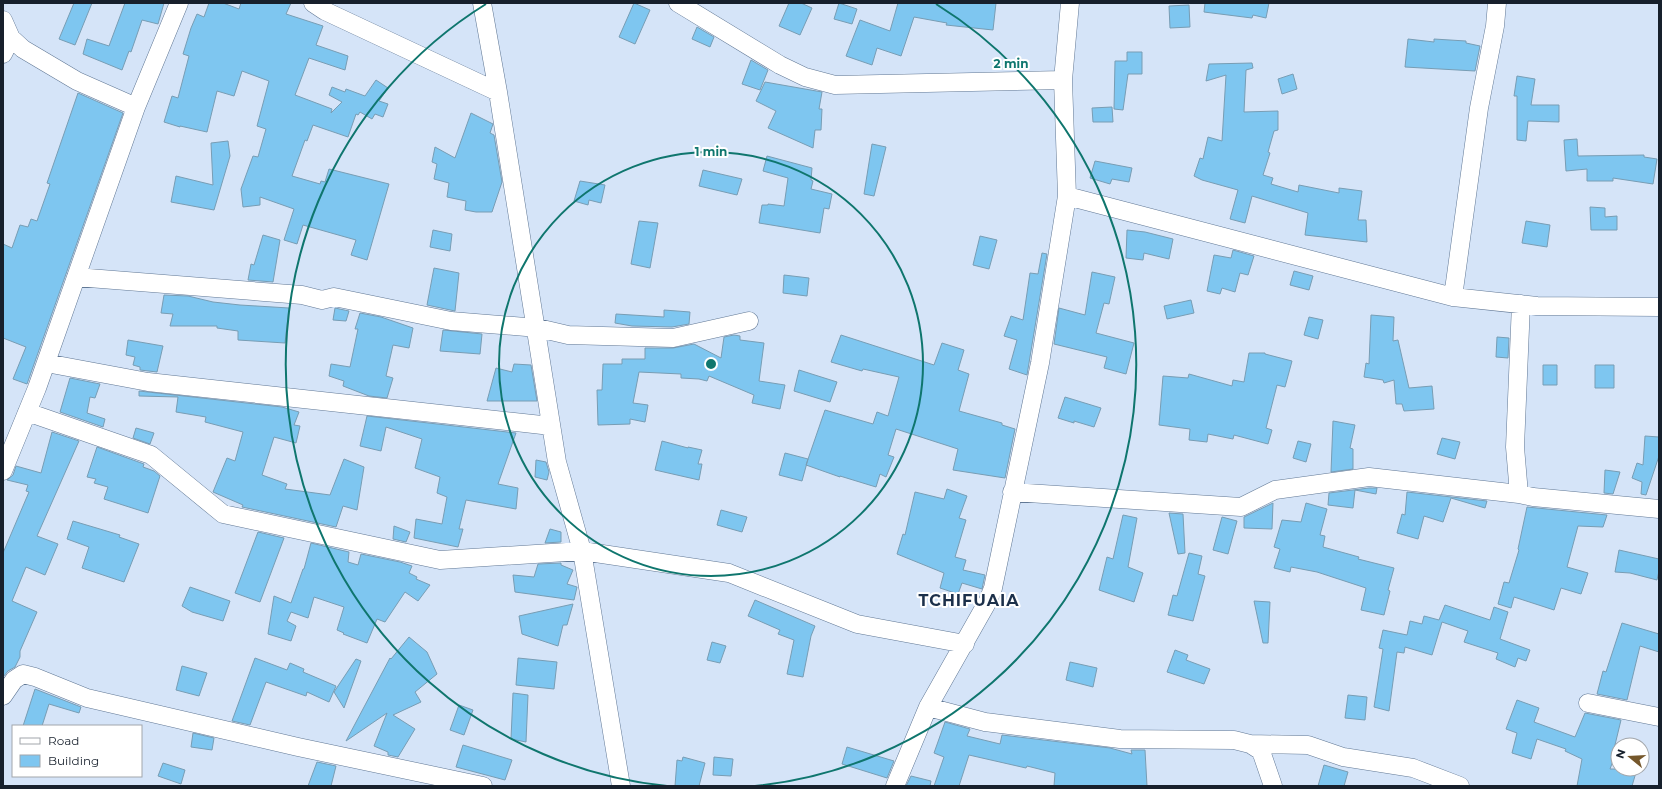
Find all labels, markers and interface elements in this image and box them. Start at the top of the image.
text: 2 min [994,56,1028,71]
text: 1 min [695,144,727,159]
centre of rings [704,357,718,371]
district label: TCHIFUAIA [919,591,1019,610]
legend [12,725,142,777]
text: Road [48,733,79,748]
north arrow [1610,737,1650,777]
text: N [1612,748,1629,760]
text: Building [48,753,99,768]

